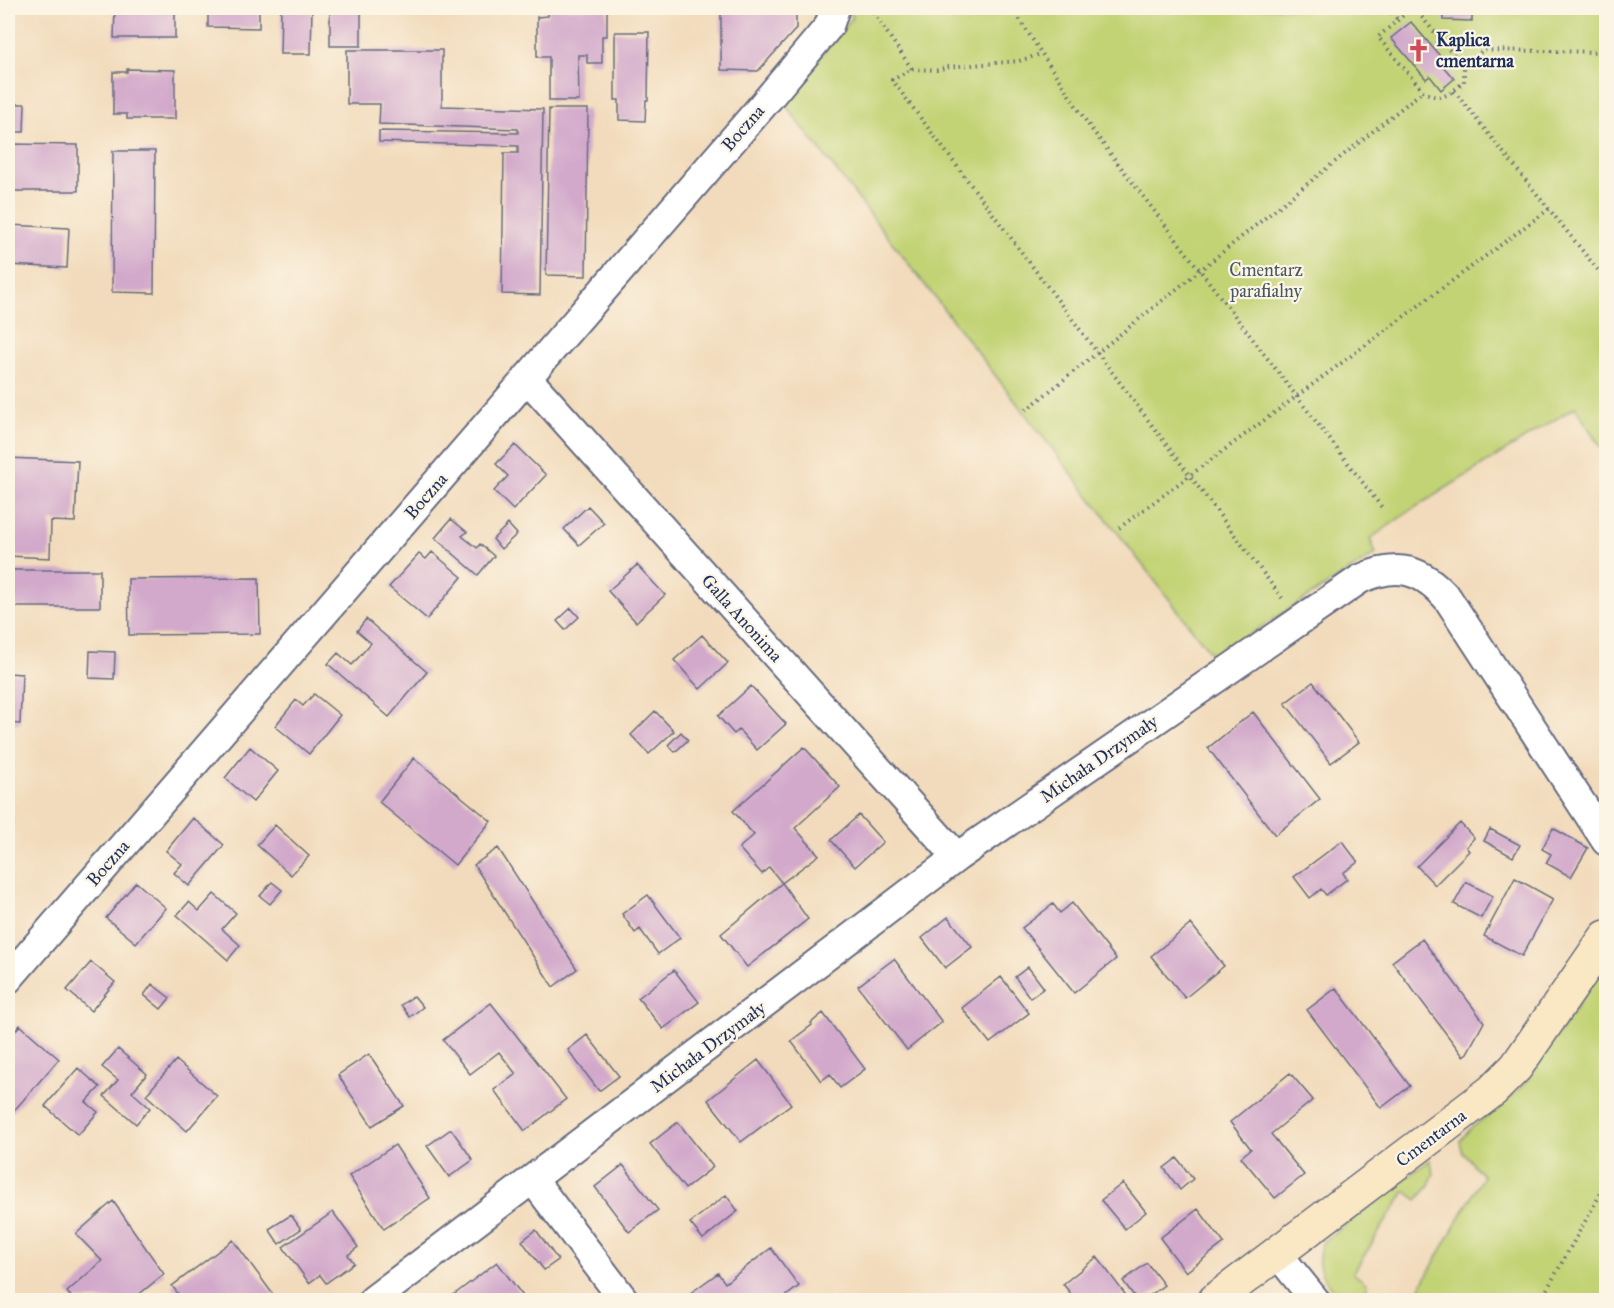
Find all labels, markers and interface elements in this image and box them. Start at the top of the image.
place label: Kaplica cmentarna [1436,29,1514,72]
church icon: Kaplica cmentarna [1405,37,1431,63]
street label: Boczna [717,100,769,156]
park label: Cmentarz parafialny [1229,259,1303,302]
street label: Boczna [400,468,452,524]
street label: Galla Anonima [697,570,787,667]
street label: Michała Drzymały [1036,710,1162,808]
street label: Boczna [82,835,134,891]
street label: Michała Drzymały [646,996,770,1097]
street label: Cmentarna [1391,1104,1471,1172]

